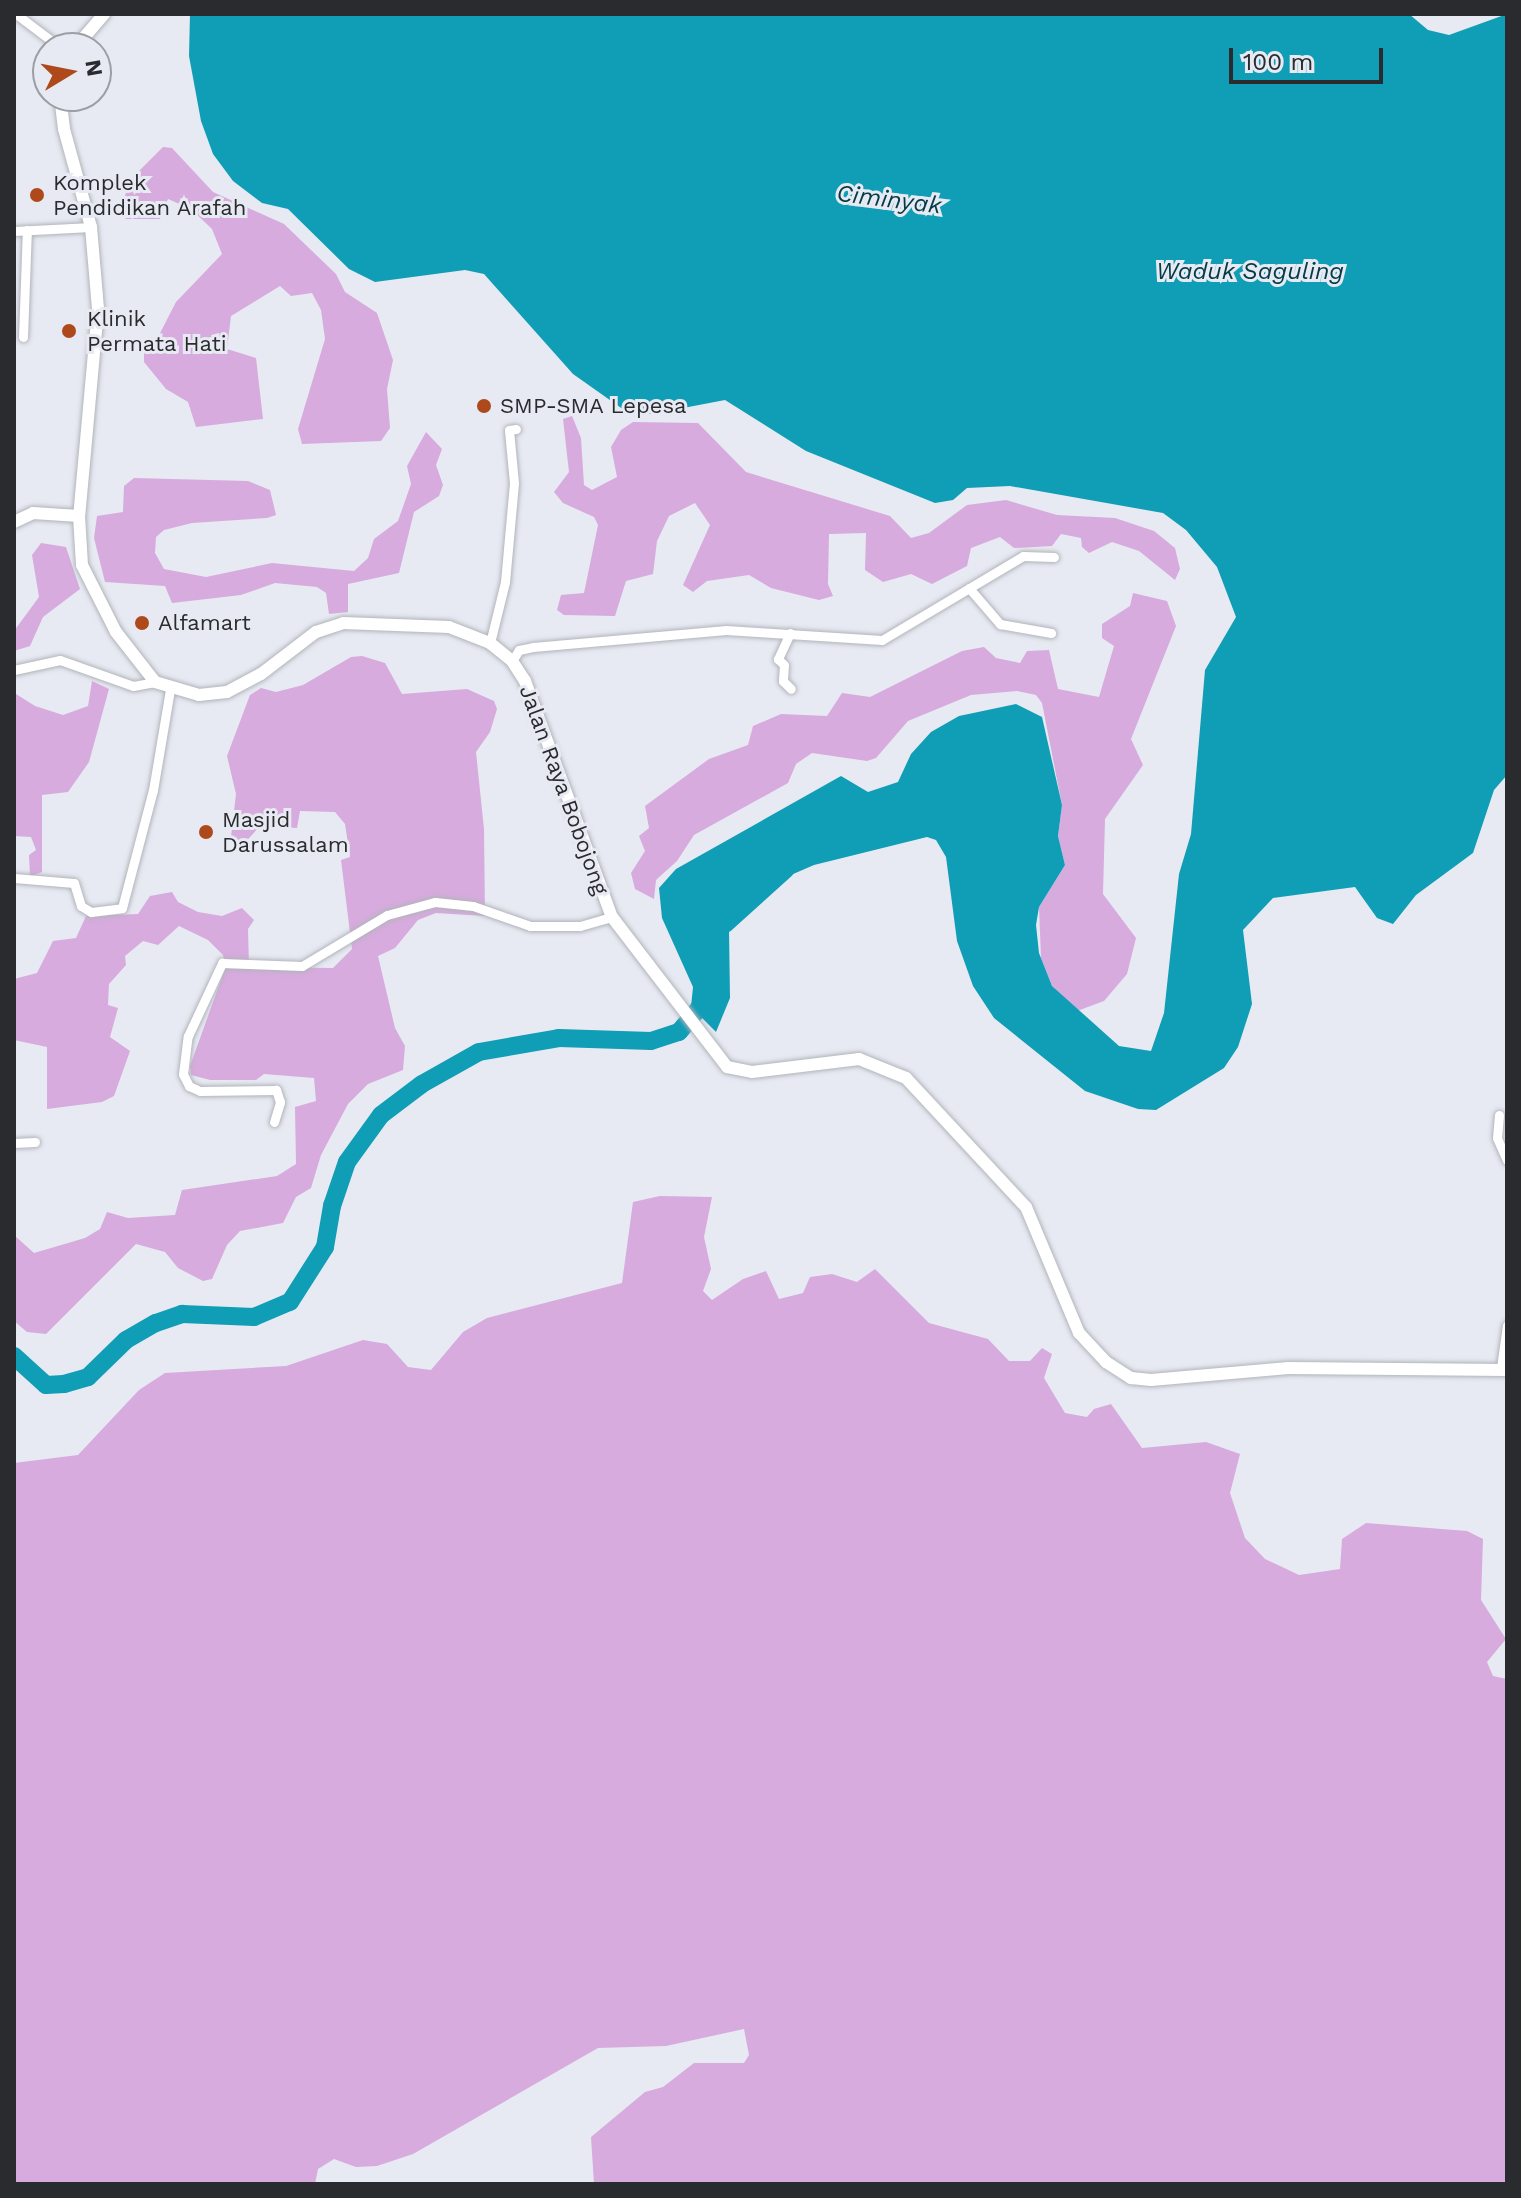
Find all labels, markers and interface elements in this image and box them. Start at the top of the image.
north arrow [32,32,112,112]
scale bar [1233,32,1387,82]
text: 100 m [1243,48,1313,76]
text: N [80,58,108,78]
place label: Komplek Pendidikan Arafah [53,169,247,220]
water label: Ciminyak [835,179,943,221]
marker: Komplek Pendidikan Arafah [28,186,46,204]
water label: Waduk Saguling [1156,258,1344,286]
place label: Klinik Permata Hati [87,305,227,356]
marker: Klinik Permata Hati [58,320,80,342]
place label: SMP-SMA Lepesa [500,393,687,419]
marker: SMP-SMA Lepesa [475,397,493,415]
place label: Alfamart [158,610,251,636]
marker: Alfamart [133,614,151,632]
street label: Jalan Raya Bobojong [514,682,614,898]
place label: Masjid Darussalam [222,806,349,858]
marker: Masjid Darussalam [197,823,215,841]

